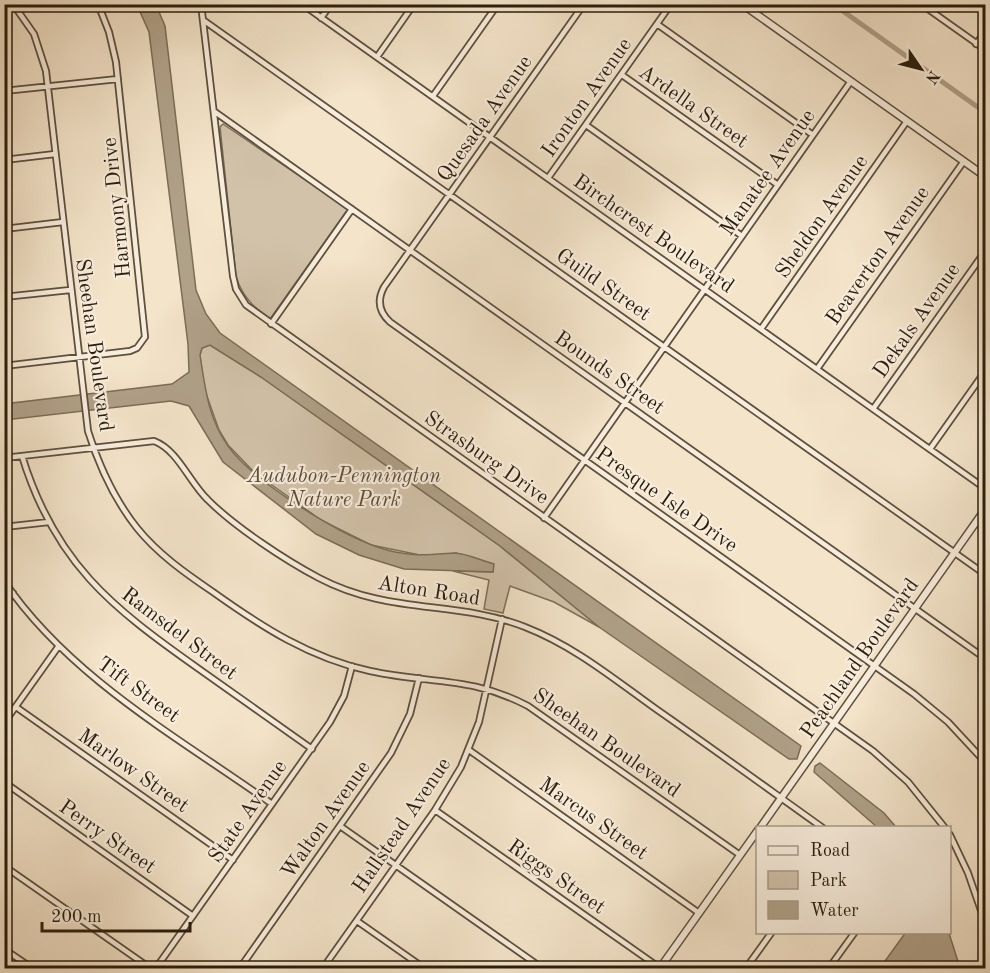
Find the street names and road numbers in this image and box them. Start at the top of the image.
street label: Ironton Avenue [538,34,636,161]
street label: Quesada Avenue [434,52,537,186]
street label: Ardella Street [634,62,752,153]
street label: Manatee Avenue [717,106,820,240]
street label: Harmony Drive [100,136,135,279]
street label: Sheldon Avenue [772,151,872,282]
street label: Birchcrest Boulevard [569,171,737,298]
street label: Beaverton Avenue [823,183,934,329]
street label: Guild Street [552,245,654,325]
street label: Sheehan Boulevard [71,257,116,433]
street label: Dekals Avenue [870,260,964,382]
street label: Bounds Street [550,328,668,419]
street label: Strasburg Drive [420,408,552,509]
street label: Presque Isle Drive [591,443,741,557]
street label: Alton Road [376,573,482,610]
street label: Peachland Boulevard [797,575,923,743]
street label: Ramsdel Street [117,584,241,684]
street label: Tift Street [93,653,183,727]
street label: Sheehan Boulevard [529,685,684,802]
street label: Marlow Street [74,725,192,817]
street label: Hallstead Avenue [349,754,455,897]
street label: State Avenue [205,757,291,867]
street label: Walton Avenue [278,757,375,883]
street label: Marcus Street [535,774,651,864]
street label: Perry Street [55,796,159,878]
street label: Riggs Street [503,836,609,919]

